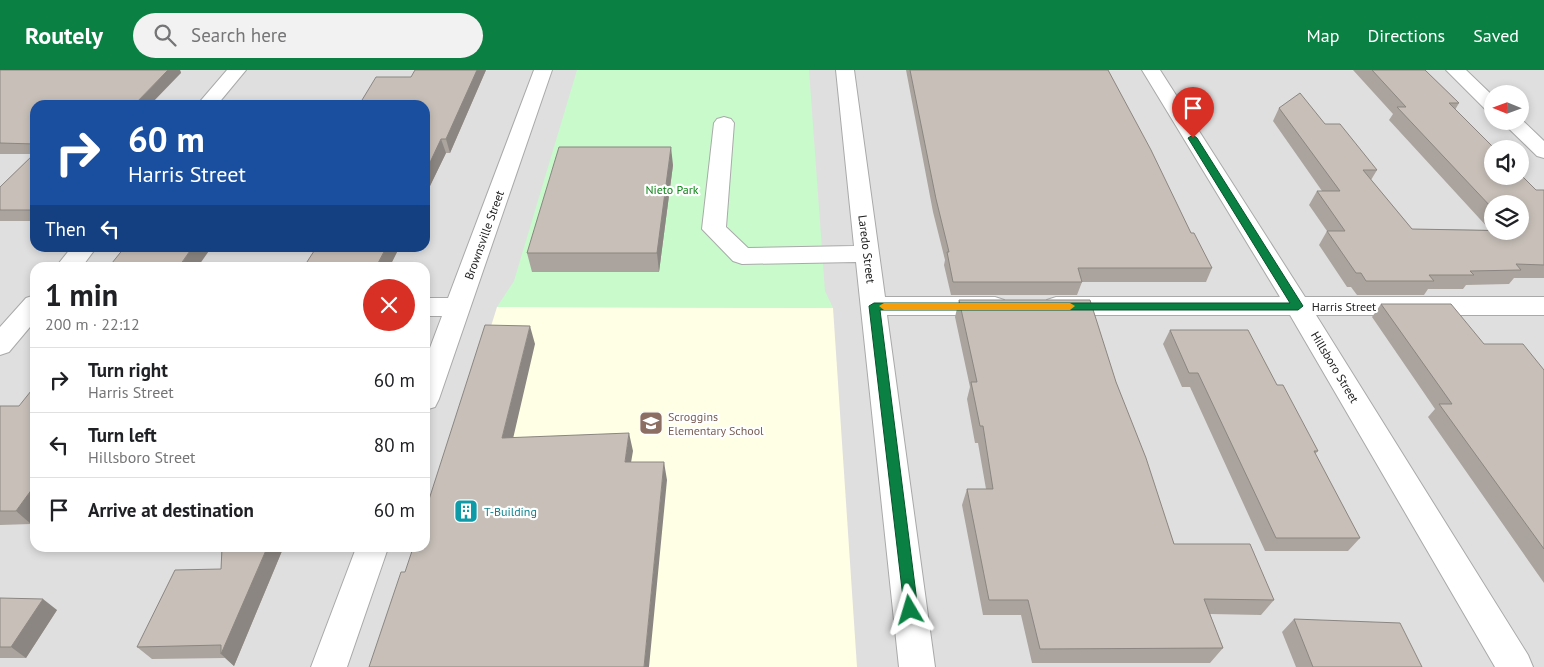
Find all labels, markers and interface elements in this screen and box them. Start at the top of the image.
search box [133,13,483,58]
text: Routely [25,20,103,51]
icon: search [151,21,179,49]
text: Search here [191,23,287,47]
text: Map [1307,24,1339,47]
text: Directions [1367,24,1445,47]
text: Saved [1473,24,1519,47]
north arrow [1484,85,1529,130]
map controls [1484,85,1529,240]
pin [1172,87,1214,138]
icon: arrive [1179,94,1207,122]
text: 60 m [128,116,205,162]
icon: right [45,120,110,185]
button: sound [1484,140,1529,185]
text: Harris Street [128,160,246,188]
park label: Nieto Park [645,182,699,197]
street label: Brownsville Street [461,188,507,282]
button: layers [1484,195,1529,240]
street label: Laredo Street [855,214,879,284]
icon: left [96,215,124,243]
text: Then [45,217,86,241]
text: 1 min [45,275,118,314]
button: close [363,279,415,331]
street label: Harris Street [1312,299,1376,314]
text: 200 m · 22:12 [45,314,140,334]
street label: Hillsboro Street [1308,329,1362,405]
text: Turn right [88,358,168,382]
icon: right [45,366,73,394]
text: 60 m [374,368,415,392]
text: Harris Street [88,382,174,402]
place label: Scroggins Elementary School [668,409,764,438]
school or university icon: Scroggins Elementary School [638,410,664,436]
text: Turn left [88,423,157,447]
icon: left [45,431,73,459]
text: 80 m [374,433,415,457]
text: Hillsboro Street [88,447,196,467]
icon: arrive [45,496,73,524]
text: Arrive at destination [88,498,254,522]
text: 60 m [374,498,415,522]
building icon: T-Building [453,498,479,524]
place label: T-Building [484,504,537,519]
position arrow [883,583,935,635]

